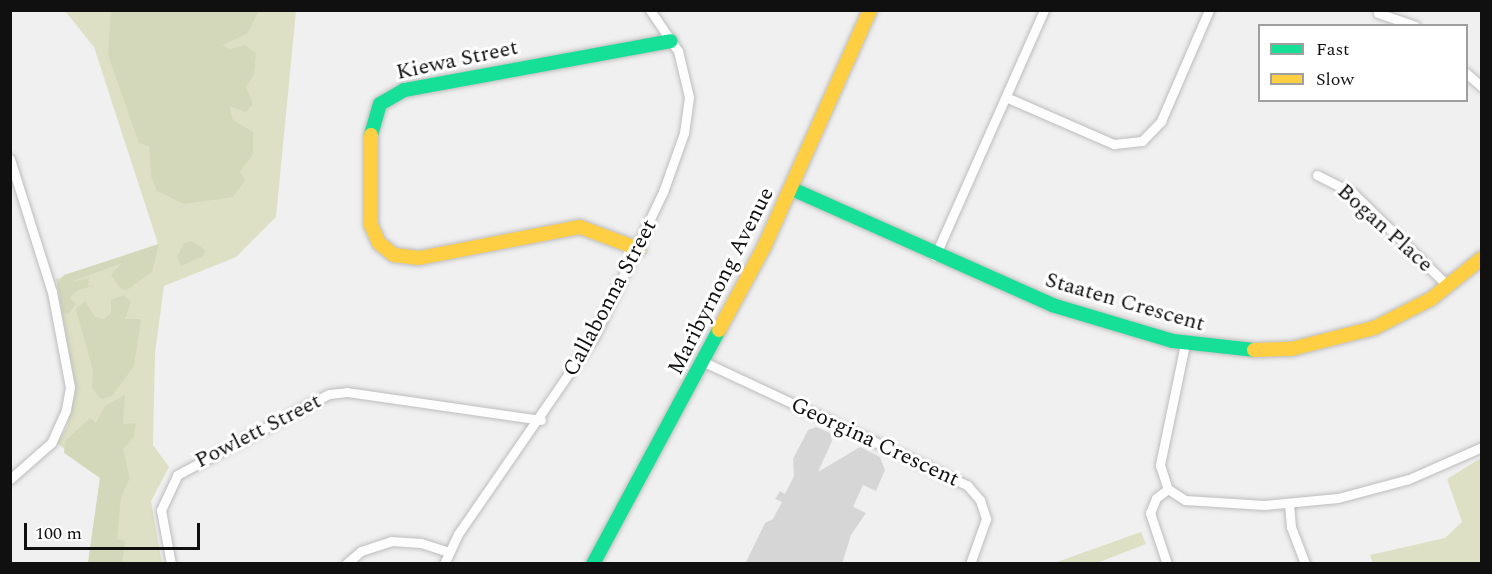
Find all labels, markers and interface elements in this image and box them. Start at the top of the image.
legend [1258,24,1468,102]
street label: Kiewa Street [394,34,520,86]
text: Fast [1316,36,1349,63]
text: Slow [1316,66,1354,93]
street label: Bogan Place [1332,178,1438,278]
street label: Maribyrnong Avenue [662,183,780,379]
street label: Callabonna Street [558,215,662,381]
street label: Staaten Crescent [1042,267,1208,337]
street label: Powlett Street [191,388,325,474]
street label: Georgina Crescent [787,391,963,493]
scale bar [27,511,202,549]
text: 100 m [35,520,82,547]

